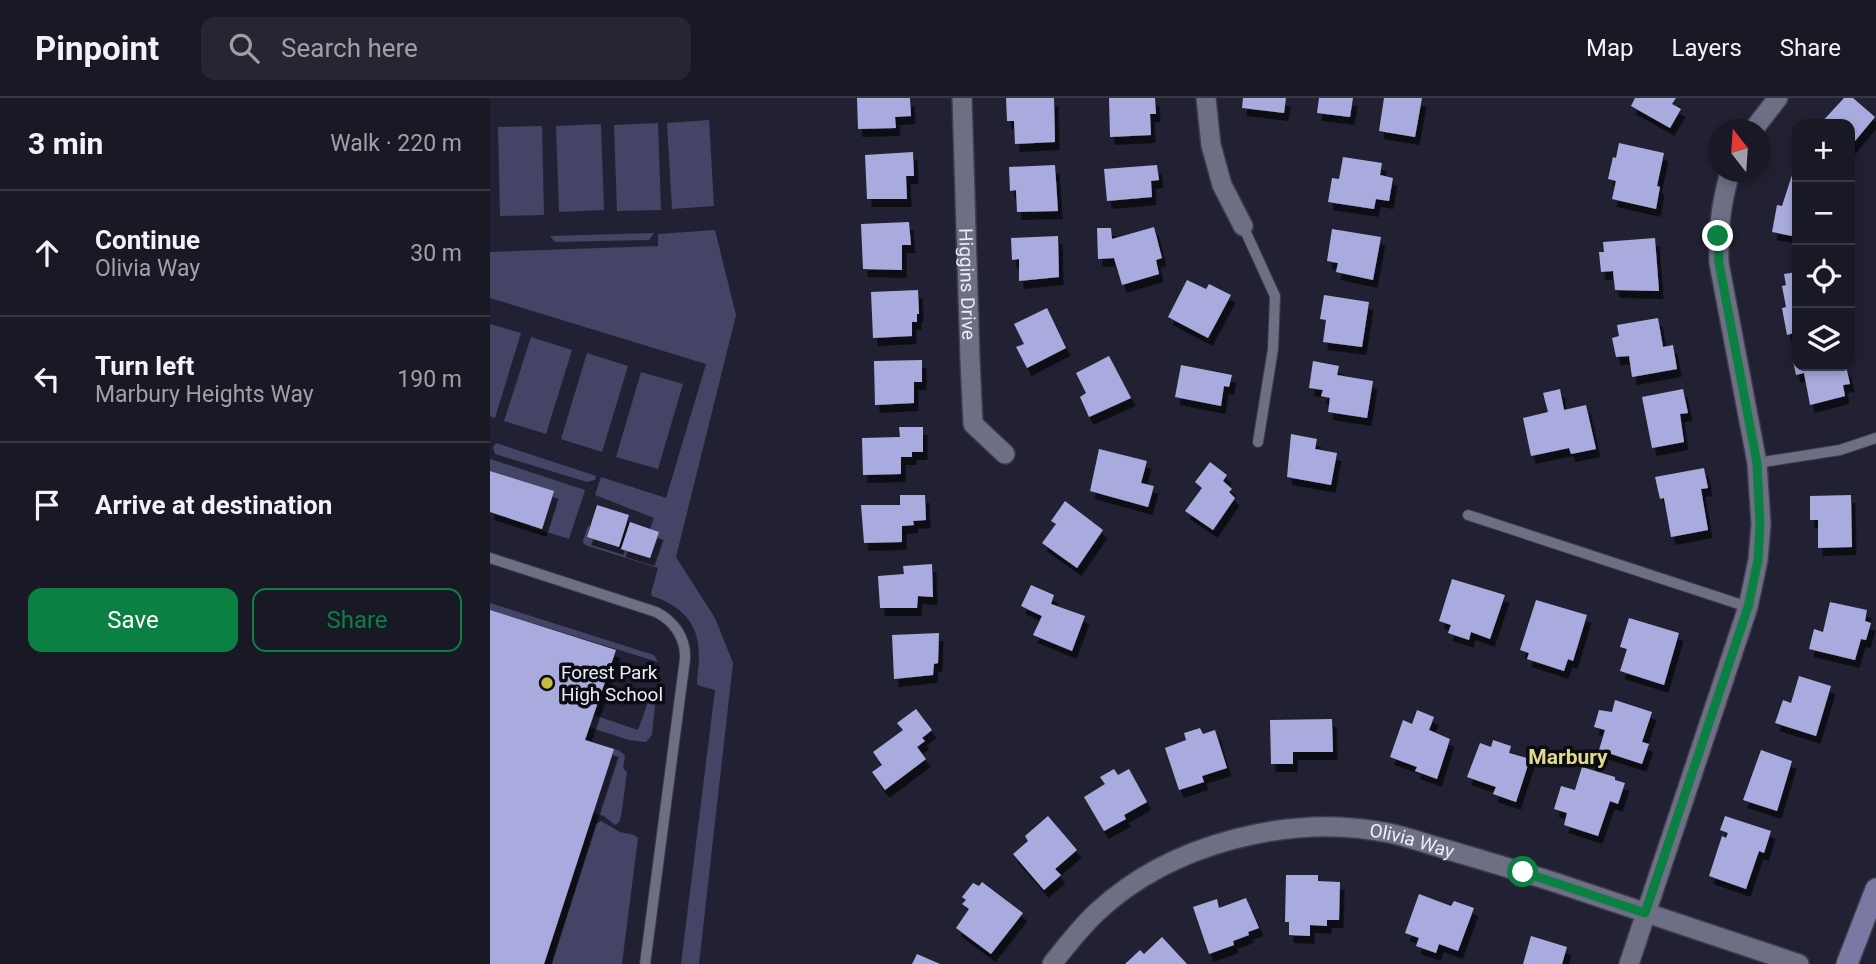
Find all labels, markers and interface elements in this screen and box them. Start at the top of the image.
search box [201,17,691,80]
text: Pinpoint [35,29,159,68]
icon: search [225,29,263,67]
text: Search here [281,33,418,63]
text: Map [1586,34,1634,62]
text: Layers [1672,34,1742,62]
text: Share [1780,34,1841,62]
north arrow [1708,119,1771,182]
map controls [1792,119,1855,371]
button: + [1792,119,1855,182]
text: 3 min [28,126,103,161]
text: Walk · 220 m [330,130,462,157]
button: − [1792,182,1855,245]
route end [1702,220,1733,251]
text: Continue [95,225,200,255]
street label: Higgins Drive [954,228,980,340]
icon: ahead [28,234,66,272]
text: 30 m [410,240,462,267]
button: locate [1792,245,1855,308]
text: Olivia Way [95,255,200,282]
button: layers [1792,308,1855,371]
text: Turn left [95,351,194,381]
icon: left [28,360,66,398]
text: 190 m [397,366,462,393]
text: Marbury Heights Way [95,381,314,408]
icon: arrive [28,486,66,524]
text: Arrive at destination [95,490,332,520]
button: Save [28,588,238,652]
button: Share [252,588,462,652]
place label: Forest Park High School [561,661,663,706]
marker: Forest Park High School [539,675,555,691]
district label: Marbury [1528,745,1608,769]
street label: Olivia Way [1368,819,1457,863]
route start [1507,856,1538,887]

